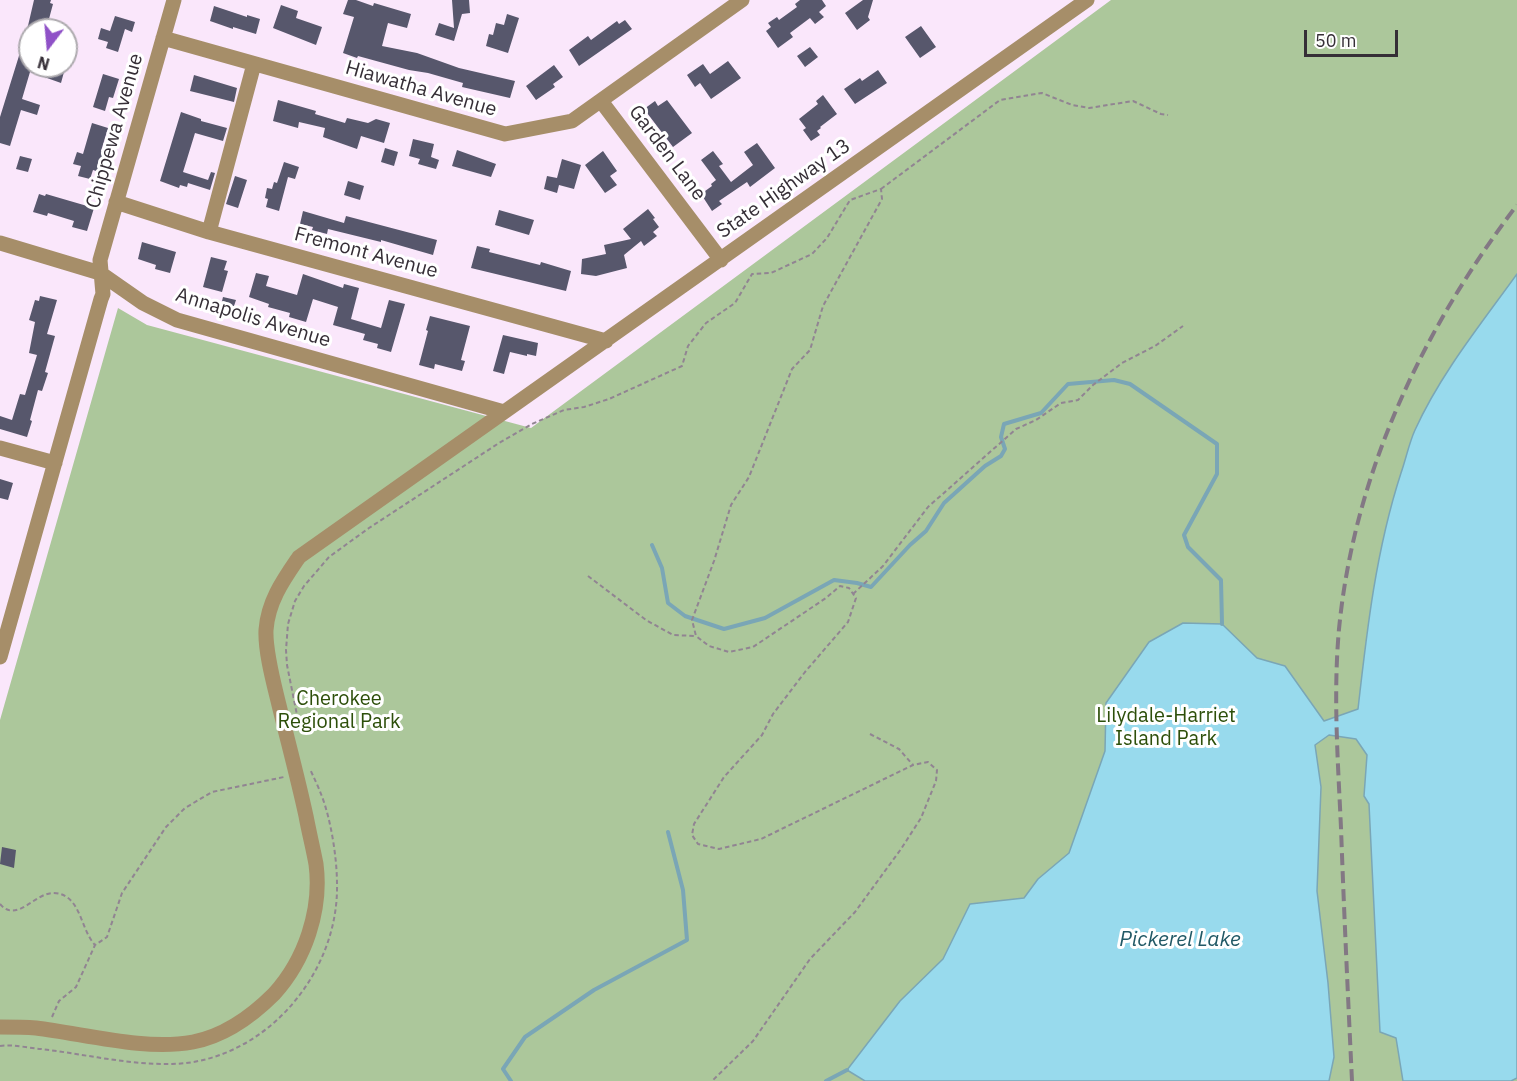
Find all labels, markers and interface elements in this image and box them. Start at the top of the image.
north arrow [18,18,78,78]
scale bar [1307,18,1402,56]
text: 50 m [1315,29,1357,52]
street label: Chippewa Avenue [81,51,149,211]
text: N [35,52,52,75]
street label: Hiawatha Avenue [343,56,499,122]
street label: Garden Lane [623,100,711,206]
street label: State Highway 13 [713,134,855,244]
street label: Fremont Avenue [292,222,440,284]
street label: Annapolis Avenue [173,283,333,353]
park label: Cherokee Regional Park [278,687,400,734]
park label: Lilydale-Harriet Island Park [1096,704,1236,751]
water label: Pickerel Lake [1119,927,1241,953]

